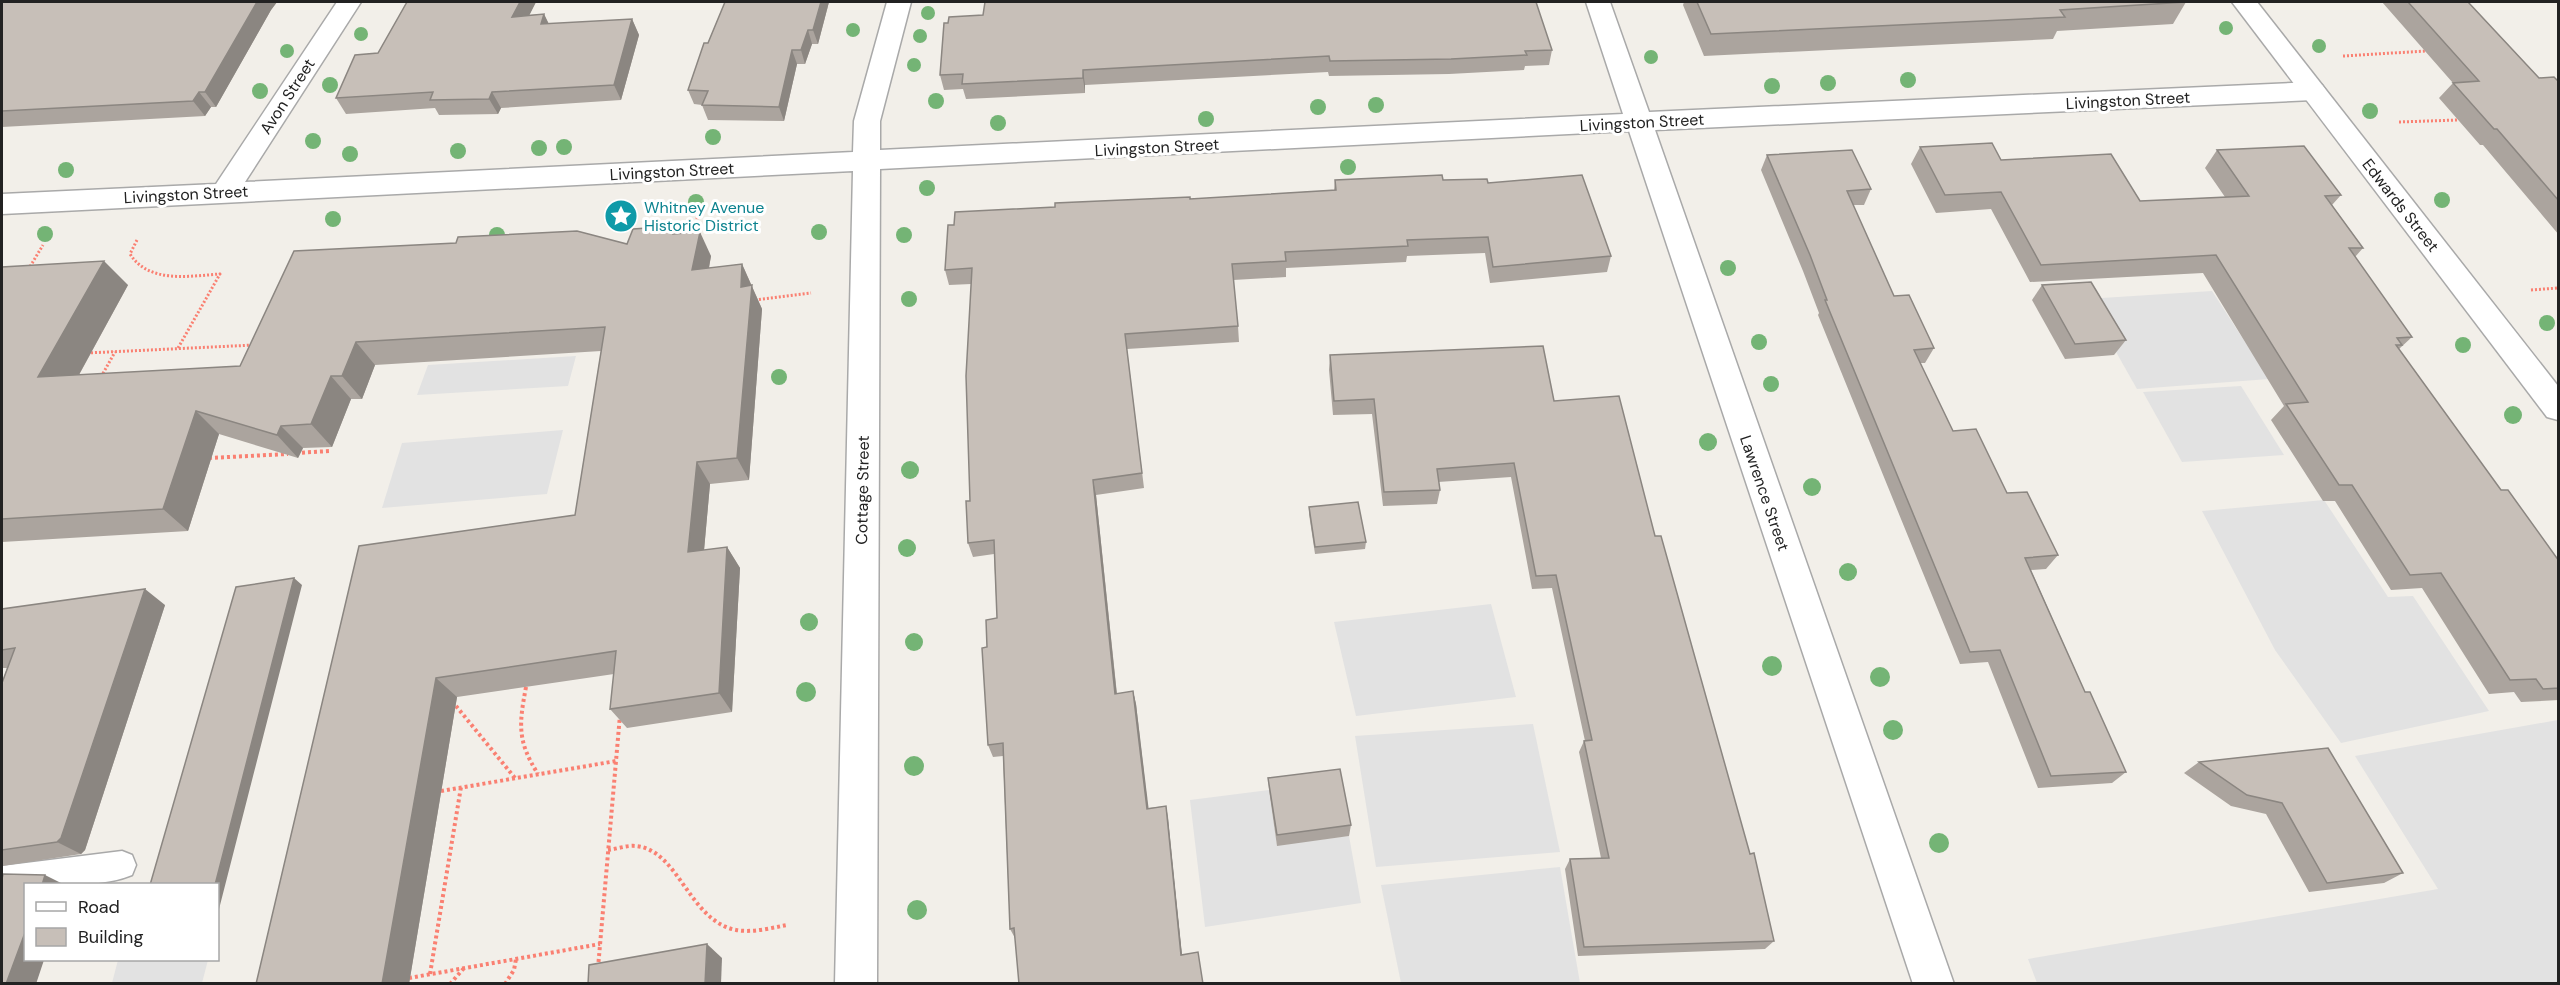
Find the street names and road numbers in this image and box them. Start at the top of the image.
street label: Avon Street [255,54,320,138]
street label: Livingston Street [2065,87,2191,114]
street label: Livingston Street [1579,109,1705,136]
street label: Livingston Street [1094,134,1220,161]
street label: Edwards Street [2358,154,2444,256]
street label: Livingston Street [609,158,735,185]
street label: Livingston Street [123,181,249,208]
street label: Lawrence Street [1735,433,1794,554]
street label: Cottage Street [851,435,874,545]

